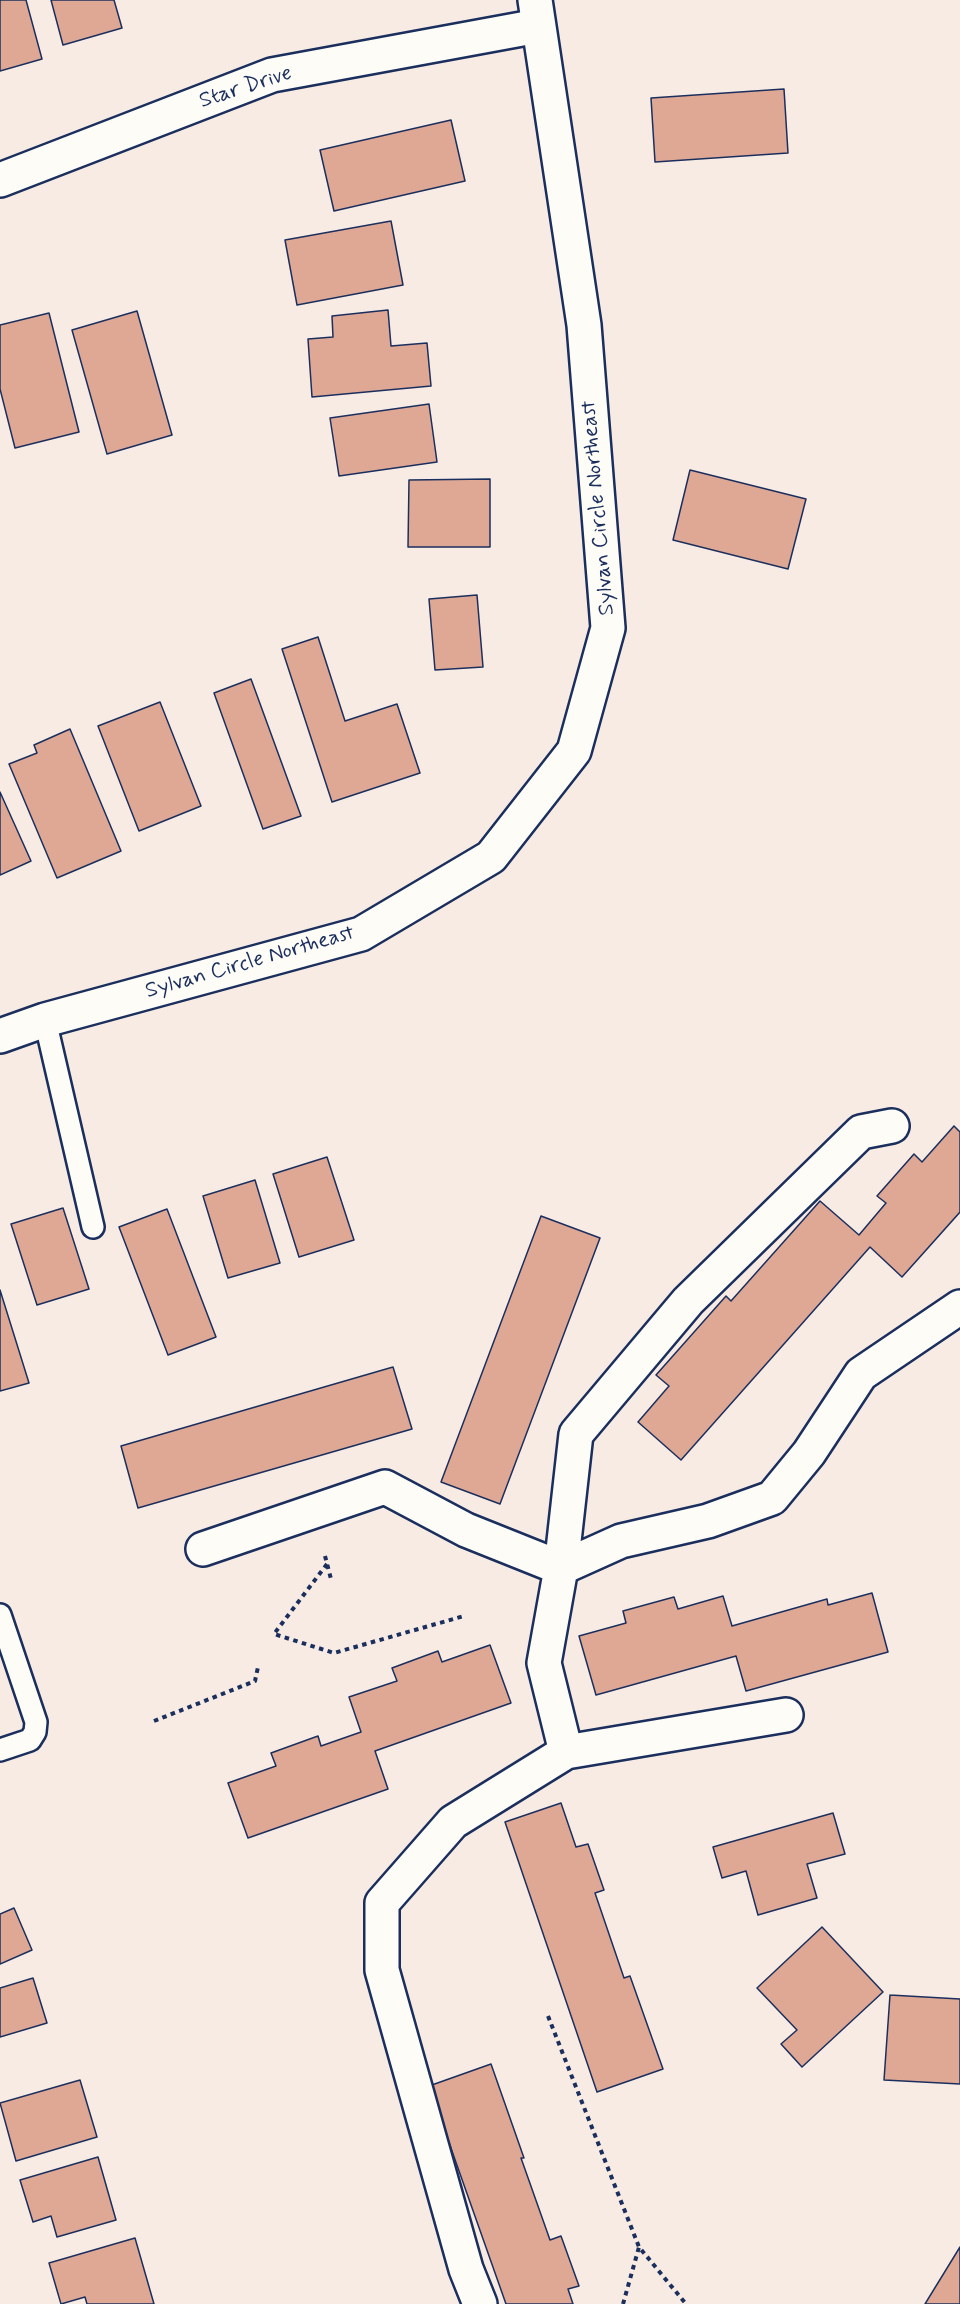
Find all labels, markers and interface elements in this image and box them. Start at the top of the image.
street label: Star Drive [196,61,296,115]
street label: Sylvan Circle Northeast [576,399,622,617]
street label: Sylvan Circle Northeast [143,921,357,1005]

